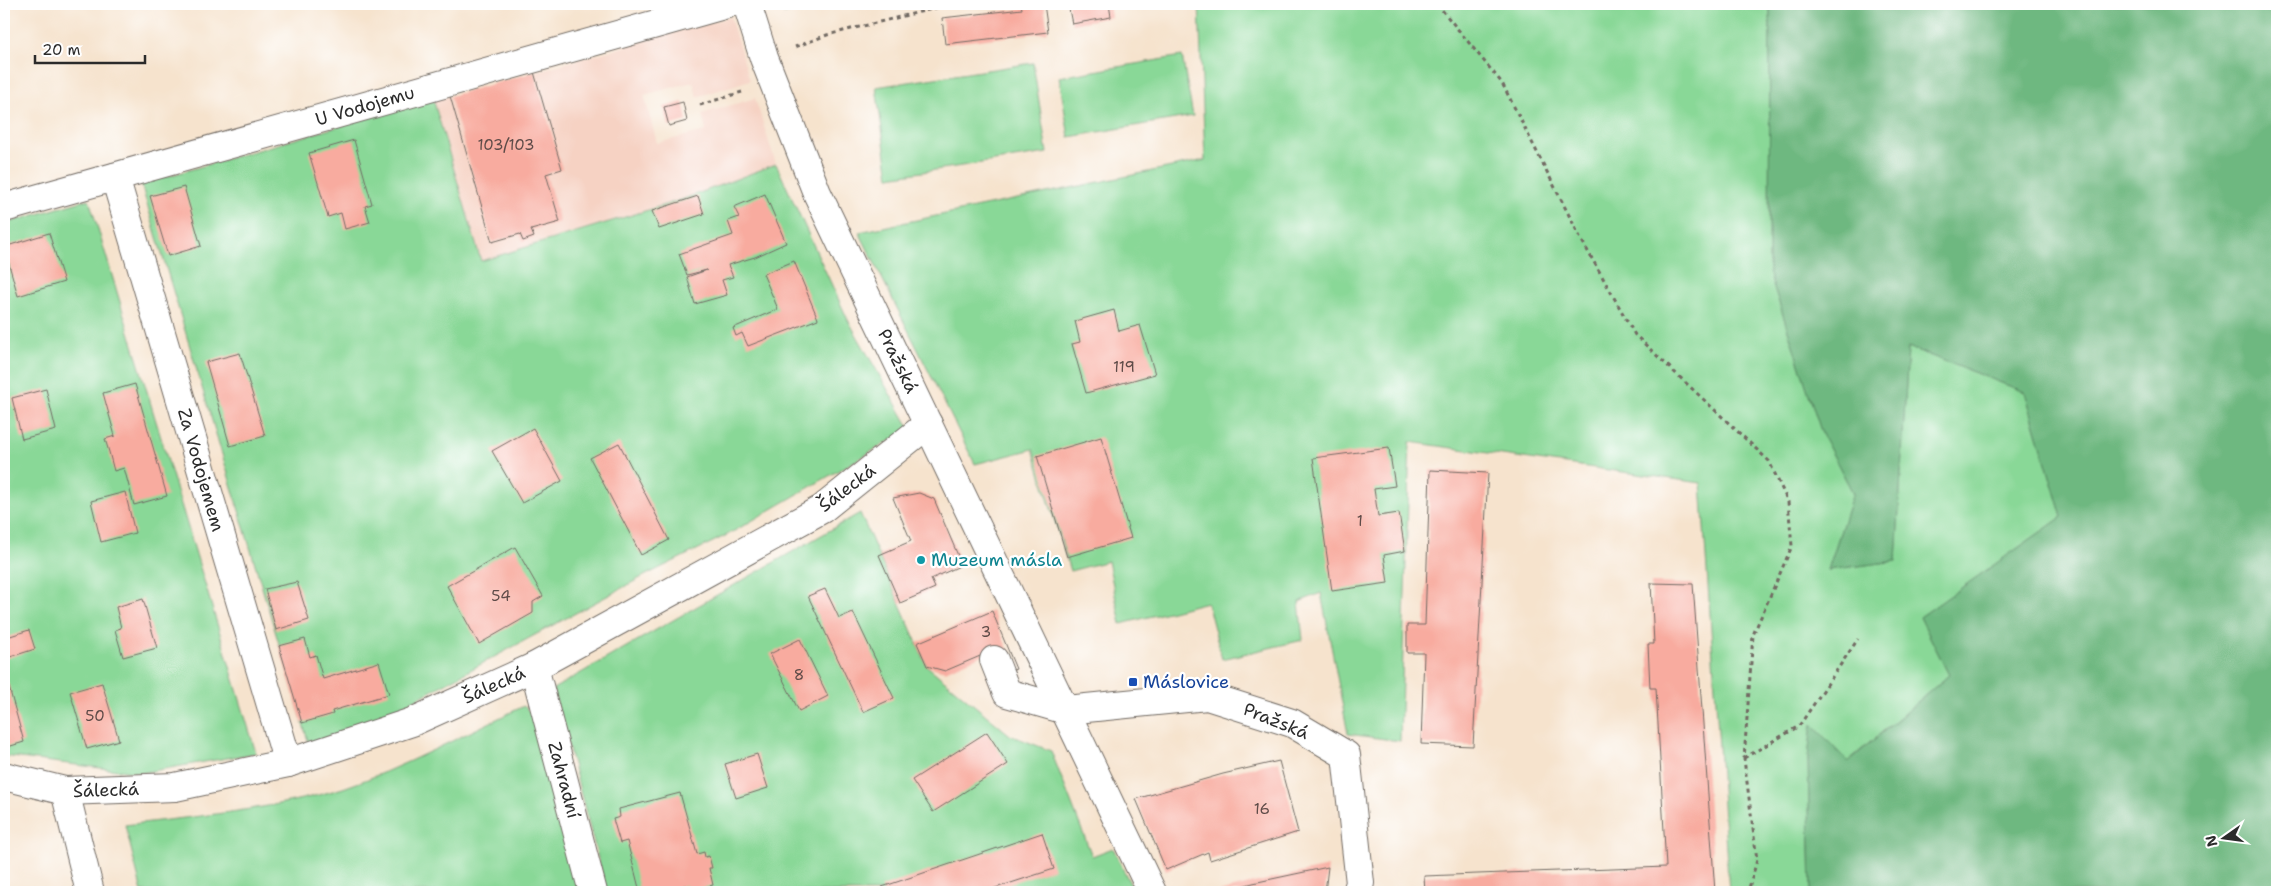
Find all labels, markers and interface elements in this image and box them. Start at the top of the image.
scale bar [35,32,145,64]
text: 20 m [42,40,81,60]
street label: U Vodojemu [313,80,417,132]
house number: 103/103 [477,135,535,155]
street label: Pražská [872,325,924,397]
house number: 119 [1113,357,1135,377]
street label: Za Vodojemem [172,406,230,534]
street label: Šálecká [813,459,881,517]
house number: 1 [1357,511,1363,531]
place label: Muzeum másla [931,548,1062,572]
marker: Muzeum másla [915,554,927,566]
house number: 54 [491,586,511,606]
house number: 3 [981,622,991,642]
street label: Šálecká [459,661,529,709]
house number: 8 [794,665,804,685]
place label: Máslovice [1143,670,1229,694]
marker: Máslovice [1127,676,1139,688]
street label: Pražská [1240,697,1312,745]
house number: 50 [85,706,105,726]
street label: Zahradní [542,739,586,821]
street label: Šálecká [73,777,139,803]
house number: 16 [1254,799,1270,819]
north arrow [2198,814,2248,864]
text: N [2201,834,2221,849]

